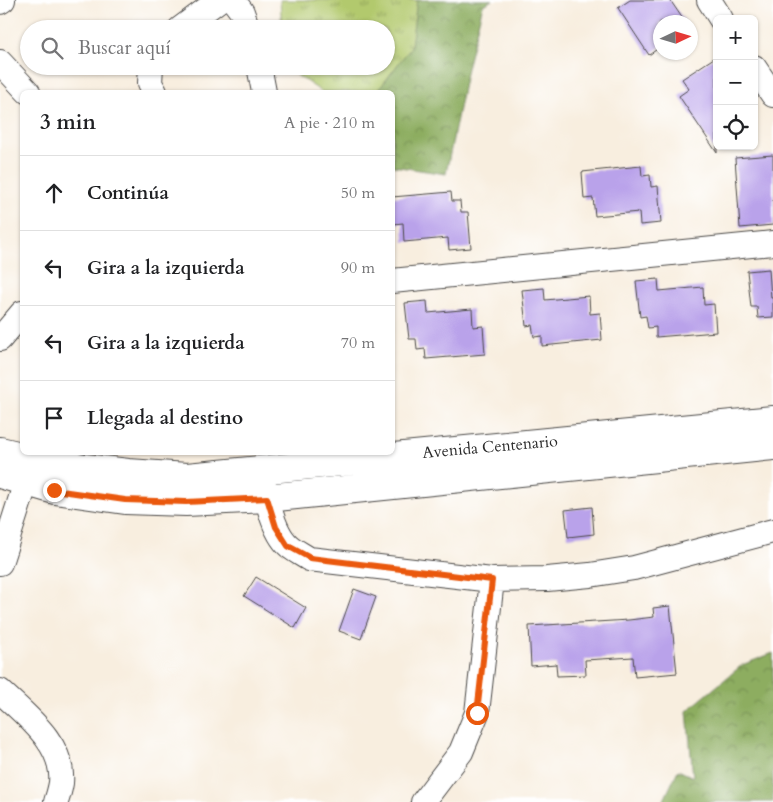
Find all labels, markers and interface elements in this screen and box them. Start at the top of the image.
north arrow [653,15,698,60]
map controls [713,15,758,150]
button: + [713,15,758,60]
search box [20,20,395,75]
icon: search [38,34,66,62]
text: Buscar aquí [78,35,171,61]
button: − [713,60,758,105]
button: locate [713,105,758,150]
text: 3 min [40,108,96,137]
text: A pie · 210 m [284,112,375,134]
icon: ahead [40,179,68,207]
text: Continúa [87,180,169,206]
text: 50 m [341,182,375,204]
icon: left [40,254,68,282]
text: Gira a la izquierda [87,255,245,281]
text: 90 m [341,257,375,279]
icon: left [40,329,68,357]
text: Gira a la izquierda [87,330,245,356]
text: 70 m [341,332,375,354]
icon: arrive [40,404,68,432]
text: Llegada al destino [87,405,243,431]
street label: Avenida Centenario [421,430,559,464]
route end [43,479,66,502]
route start [466,702,489,725]

